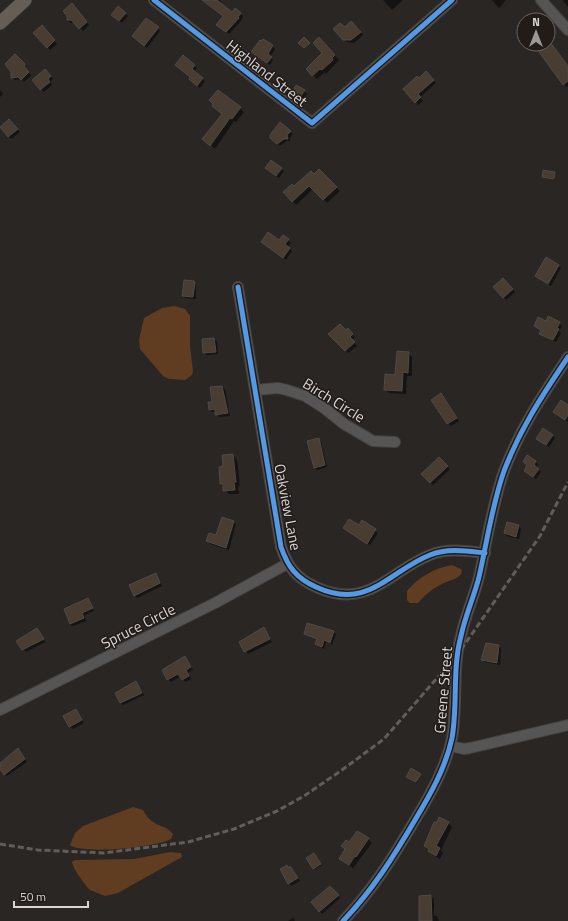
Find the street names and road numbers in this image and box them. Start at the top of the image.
street label: Highland Street [221,34,313,113]
street label: Birch Circle [298,372,370,428]
street label: Oakview Lane [268,462,308,552]
street label: Spruce Circle [97,597,179,655]
street label: Greene Street [428,645,458,734]

